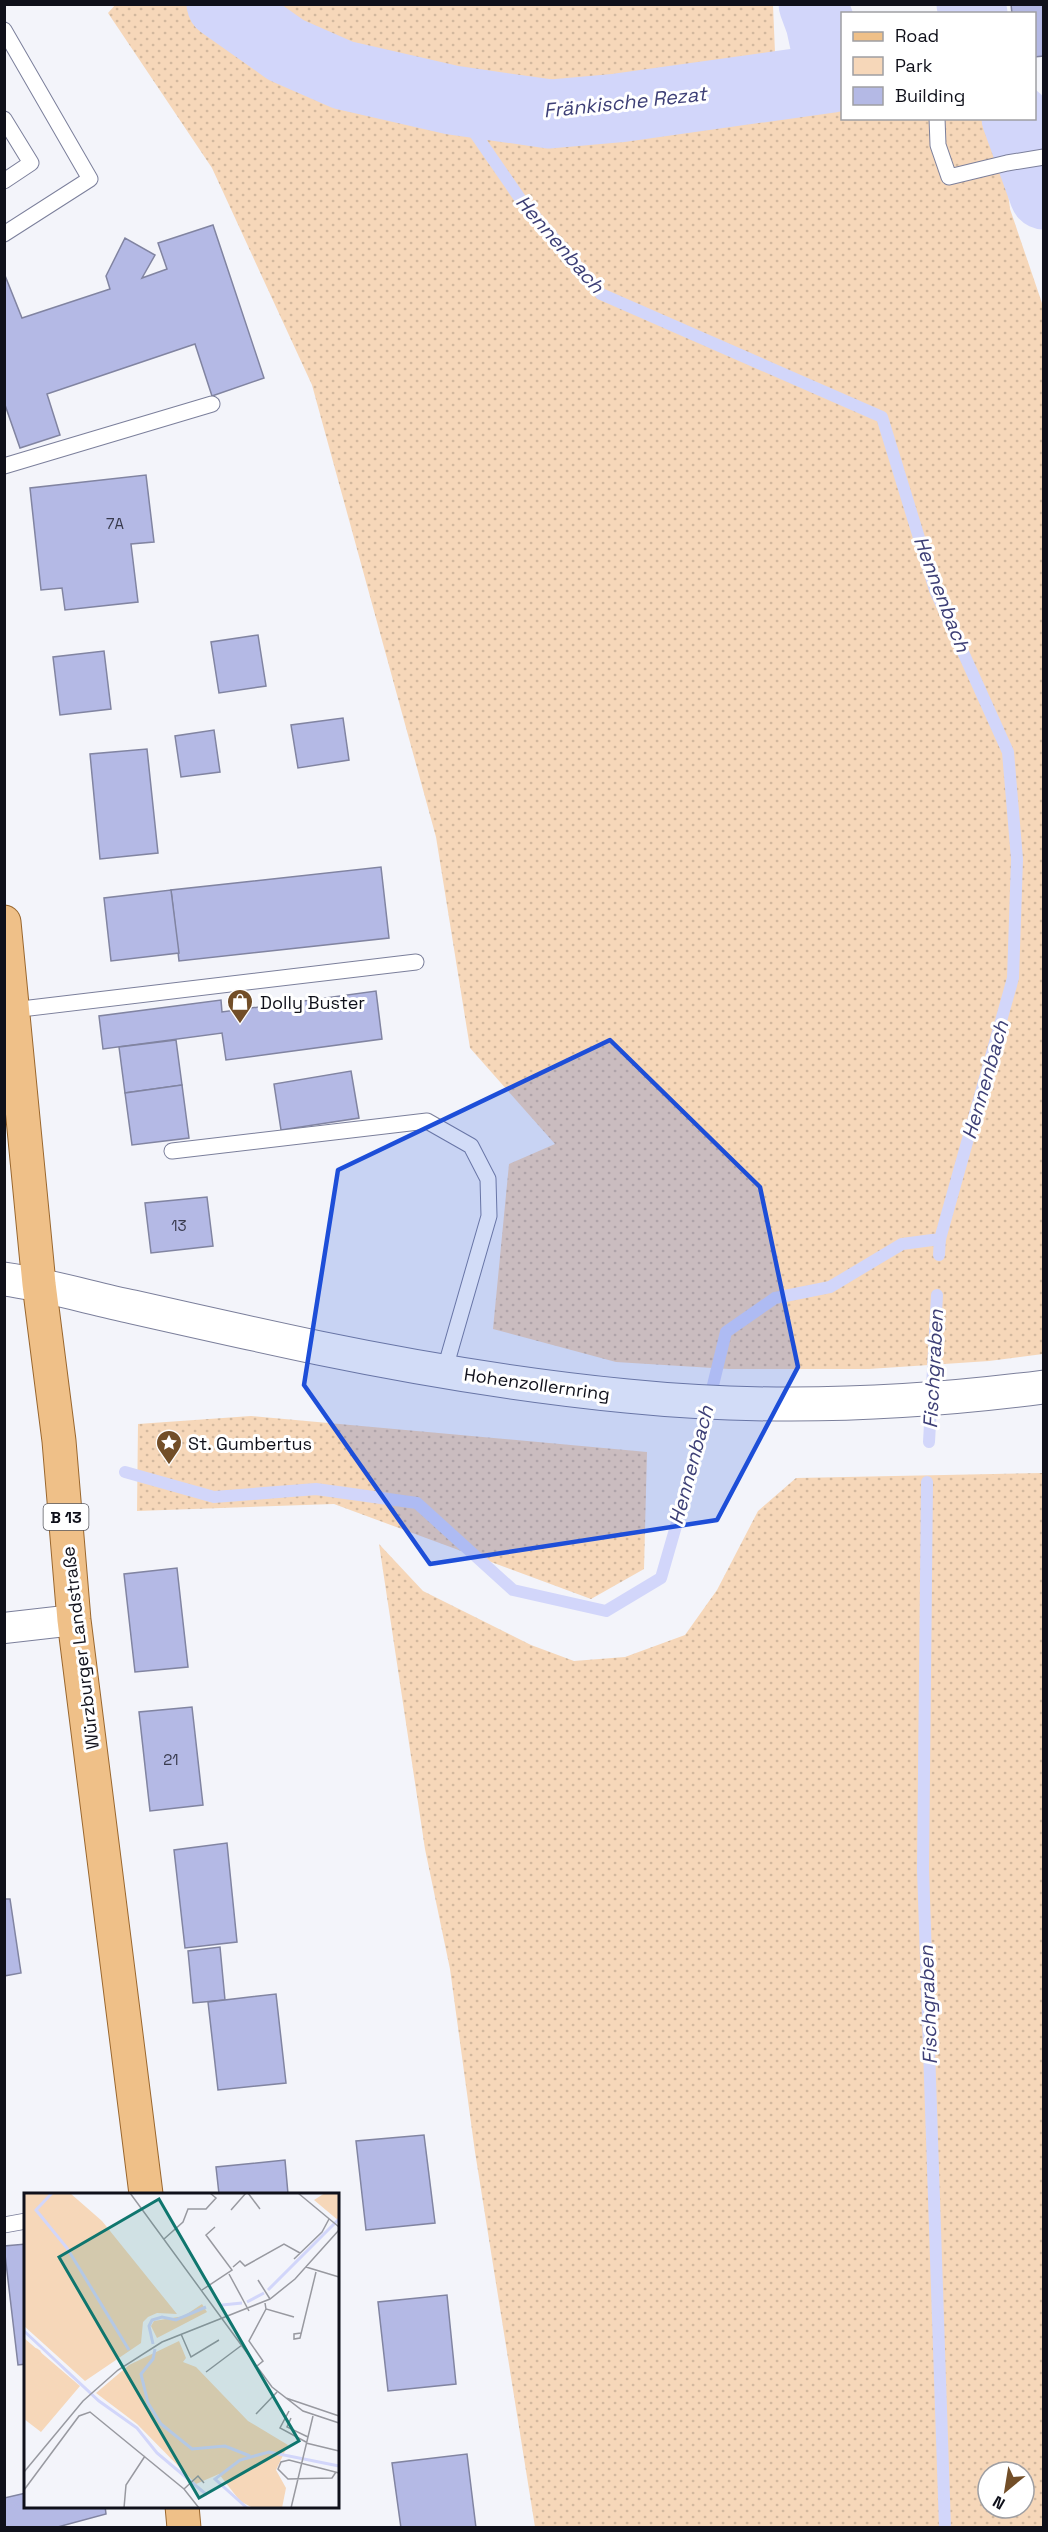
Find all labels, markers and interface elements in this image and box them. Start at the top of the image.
legend [841,12,1036,120]
text: Road [895,24,939,47]
text: Park [895,54,933,77]
water label: Fränkische Rezat [542,80,710,123]
text: Building [895,84,965,107]
water label: Hennenbach [510,189,610,299]
house number: 7A [106,514,124,533]
water label: Hennenbach [908,532,976,656]
shop icon: Dolly Buster [225,987,255,1025]
place label: Dolly Buster [260,991,365,1014]
water label: Hennenbach [956,1017,1014,1142]
house number: 13 [171,1216,187,1235]
water label: Fischgraben [917,1308,949,1429]
street label: Hohenzollernring [463,1362,611,1406]
water label: Hennenbach [663,1402,720,1527]
place icon: St. Gumbertus [154,1428,184,1466]
place label: St. Gumbertus [188,1432,312,1455]
road number: B 13 [44,1504,88,1530]
street label: Würzburger Landstraße [56,1545,104,1751]
house number: 21 [163,1750,179,1769]
water label: Fischgraben [913,1944,943,2065]
inset map [24,2193,339,2508]
north arrow [976,2460,1036,2520]
text: N [989,2491,1009,2514]

